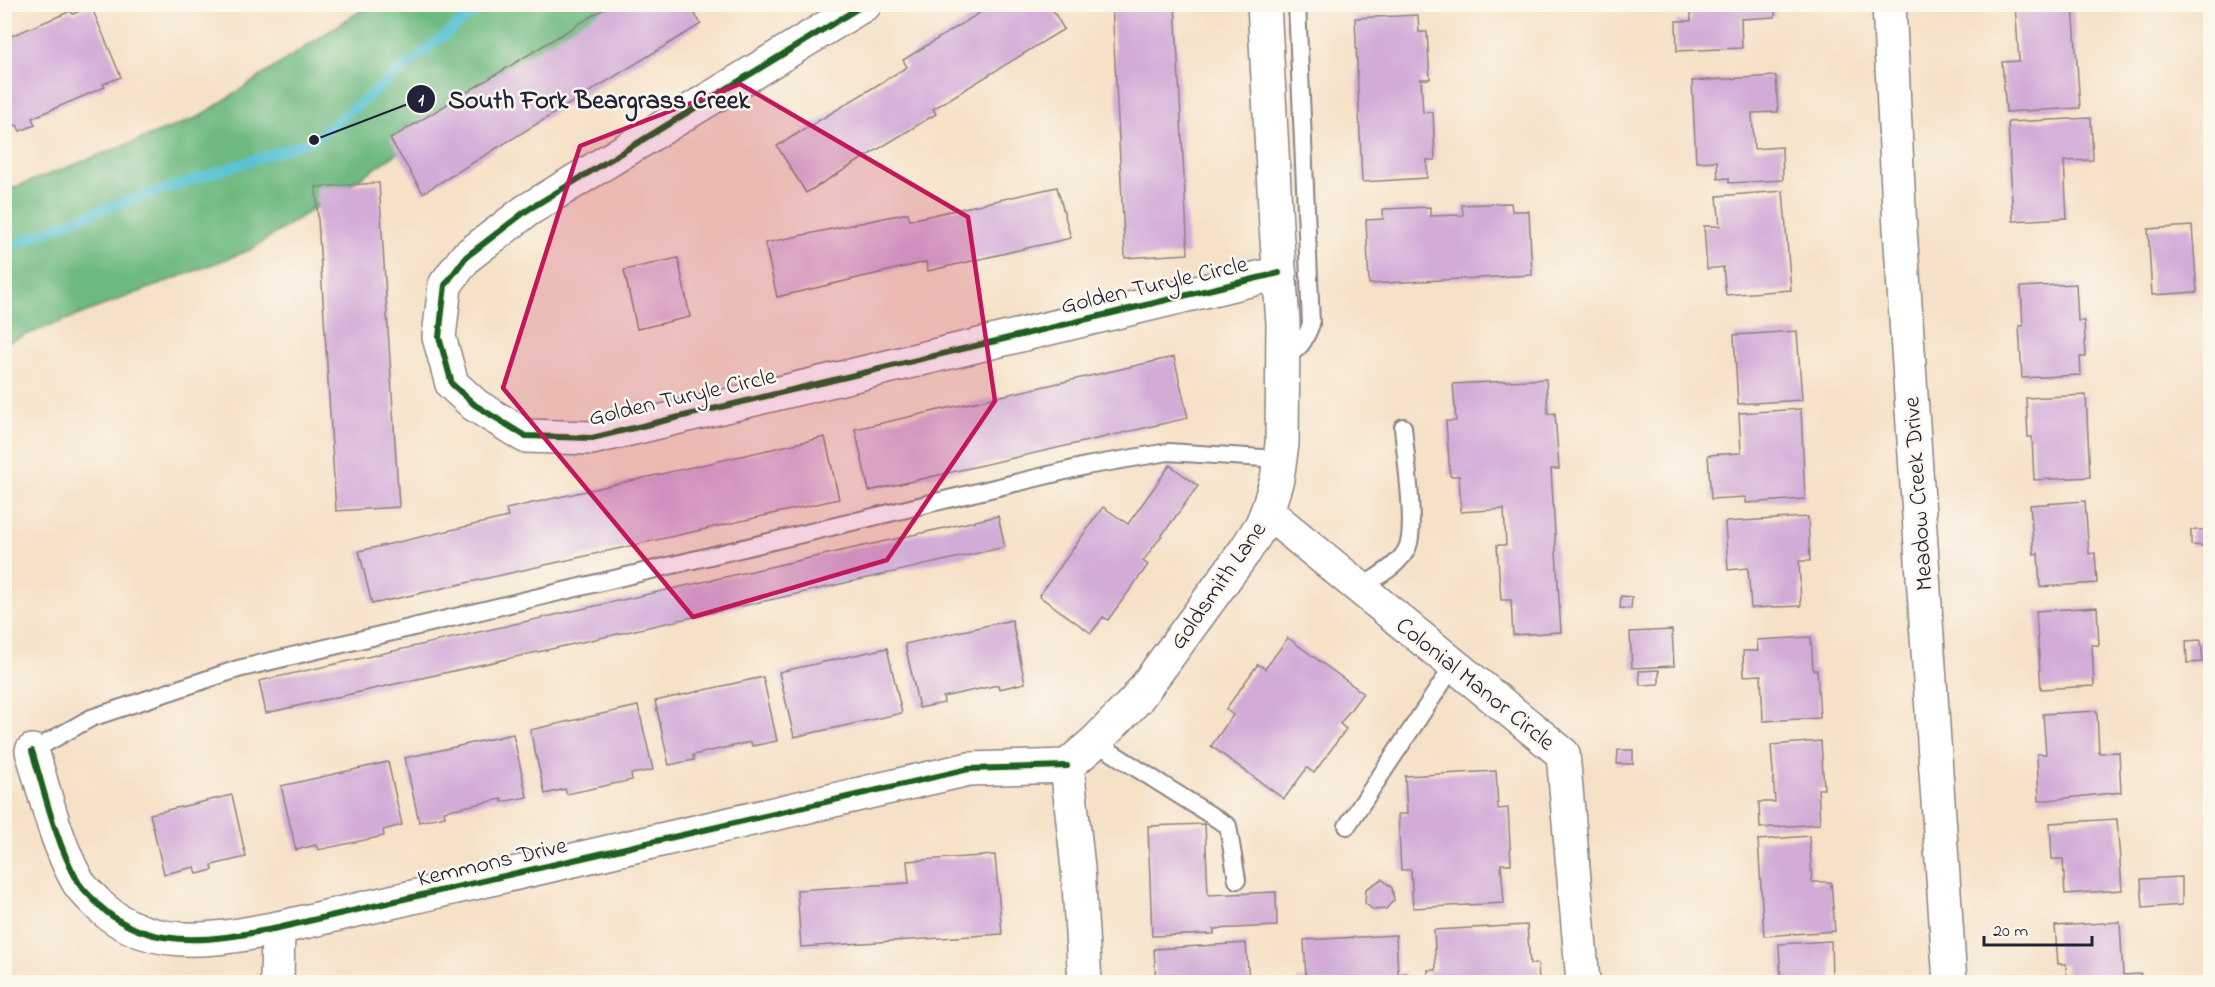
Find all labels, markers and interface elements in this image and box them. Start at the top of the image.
callout: South Fork Beargrass Creek [406,77,761,121]
text: South Fork Beargrass Creek [448,83,750,122]
text: 1 [418,88,424,114]
street label: Golden Turyle Circle [1058,248,1252,326]
street label: Golden Turyle Circle [586,360,780,438]
street label: Meadow Creek Drive [1895,395,1944,592]
street label: Goldsmith Lane [1162,515,1276,658]
street label: Colonial Manor Circle [1387,610,1562,760]
street label: Kemmons Drive [414,829,571,898]
scale bar [1984,909,2092,947]
text: 20 m [1993,919,2028,945]

